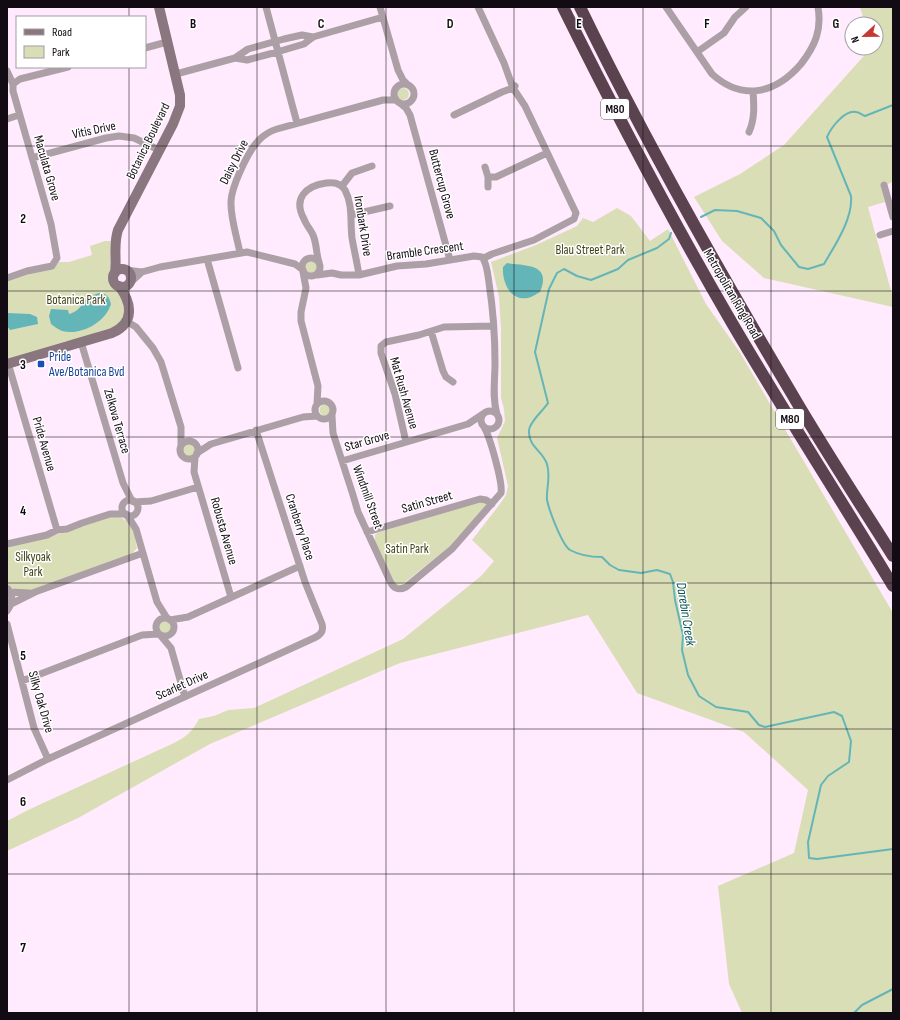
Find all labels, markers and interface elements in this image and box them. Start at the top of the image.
legend [16,16,146,68]
text: B [190,16,196,32]
text: C [318,16,325,32]
text: D [447,16,454,32]
text: E [576,16,582,32]
text: F [704,16,710,32]
text: G [833,16,840,32]
north arrow [844,16,884,56]
text: Road [52,25,72,40]
text: N [848,34,862,45]
text: Park [52,45,70,60]
road number: M80 [601,99,629,119]
street label: Botanica Boulevard [123,100,173,182]
street label: Vitis Drive [71,118,117,142]
street label: Maculata Grove [30,133,64,203]
street label: Daisy Drive [216,137,252,187]
street label: Buttercup Grove [425,147,459,221]
street label: Ironbark Drive [350,195,376,257]
text: 2 [20,211,26,227]
street label: Bramble Crescent [386,238,464,264]
park label: Blau Street Park [555,242,625,258]
street label: Metropolitan Ring Road [700,246,764,342]
park label: Botanica Park [46,292,106,308]
place label: Pride Ave/Botanica Bvd [48,349,125,380]
street label: Mat Rush Avenue [386,355,422,431]
text: 3 [20,357,26,373]
marker: Pride Ave/Botanica Bvd [36,359,46,369]
street label: Zelkova Terrace [100,387,134,455]
road number: M80 [776,409,804,429]
street label: Pride Avenue [29,415,59,473]
street label: Star Grove [343,427,391,455]
street label: Windmill Street [349,463,387,531]
street label: Satin Street [400,487,454,517]
street label: Cranberry Place [282,492,318,562]
street label: Robusta Avenue [207,495,241,567]
text: 4 [20,503,26,519]
park label: Satin Park [385,541,429,557]
park label: Silkyoak Park [15,549,51,580]
water label: Darebin Creek [673,581,700,648]
text: 5 [20,648,26,664]
street label: Scarlet Drive [153,666,211,704]
street label: Silky Oak Drive [25,669,57,735]
text: 6 [20,794,26,810]
text: 7 [20,940,26,956]

